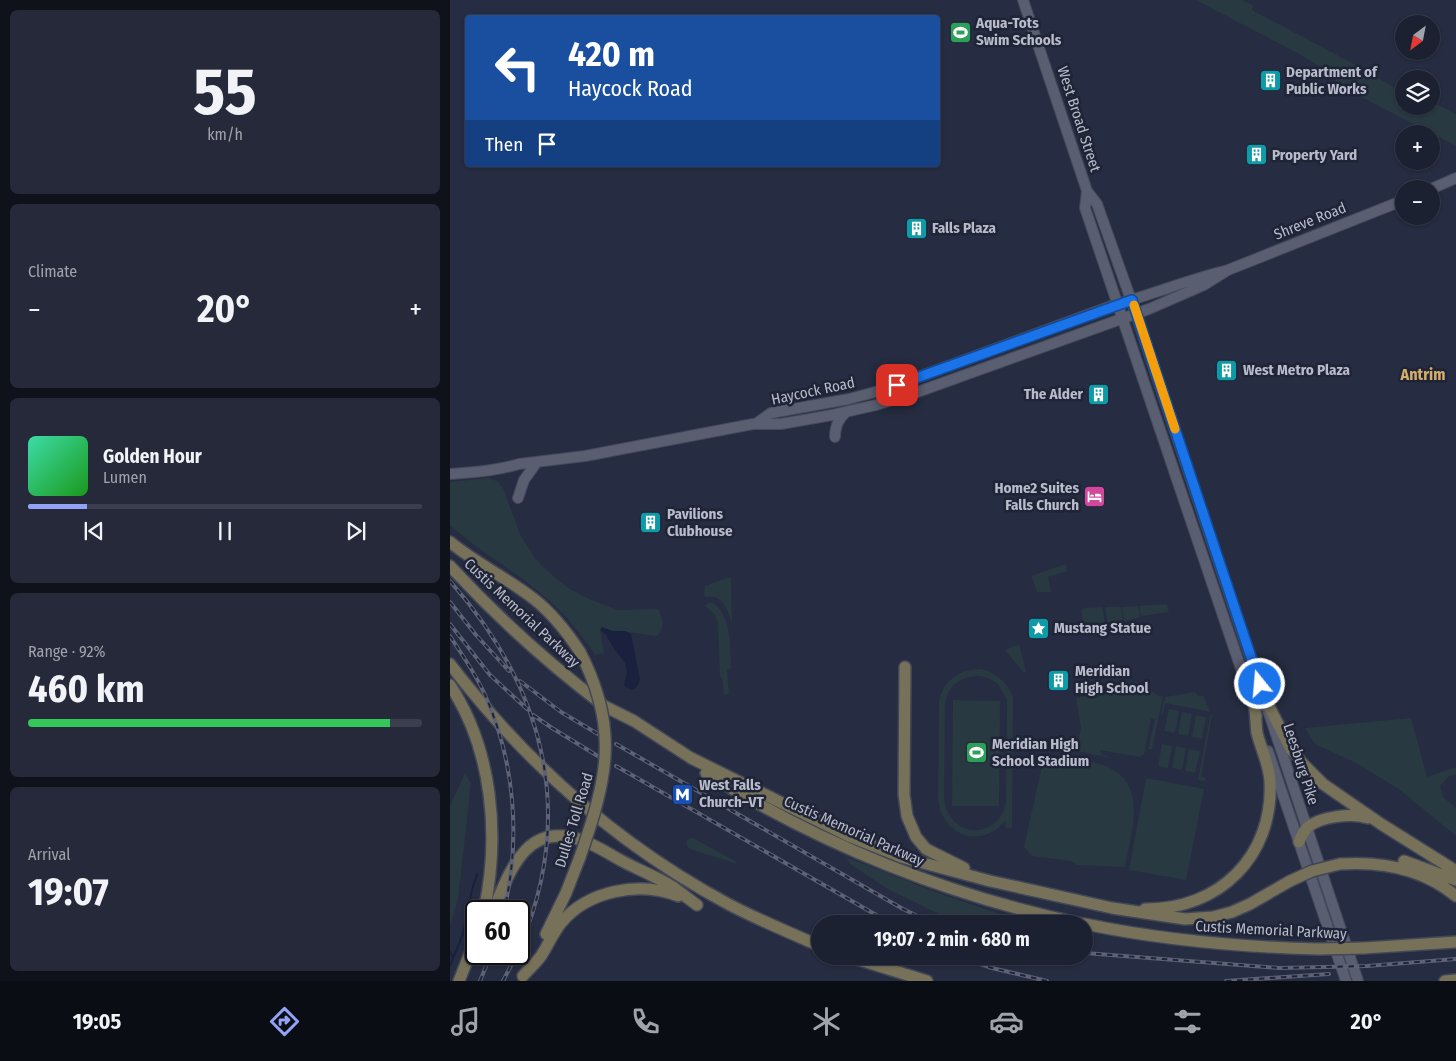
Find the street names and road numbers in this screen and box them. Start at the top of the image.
street label: West Broad Street [1053,64,1105,174]
street label: Shreve Road [1271,198,1349,244]
street label: Haycock Road [770,373,856,409]
street label: Custis Memorial Parkway [460,555,584,671]
street label: Leesburg Pike [1279,721,1323,807]
street label: Dulles Toll Road [551,770,597,870]
street label: Custis Memorial Parkway [781,792,927,870]
street label: Custis Memorial Parkway [1195,917,1347,943]

